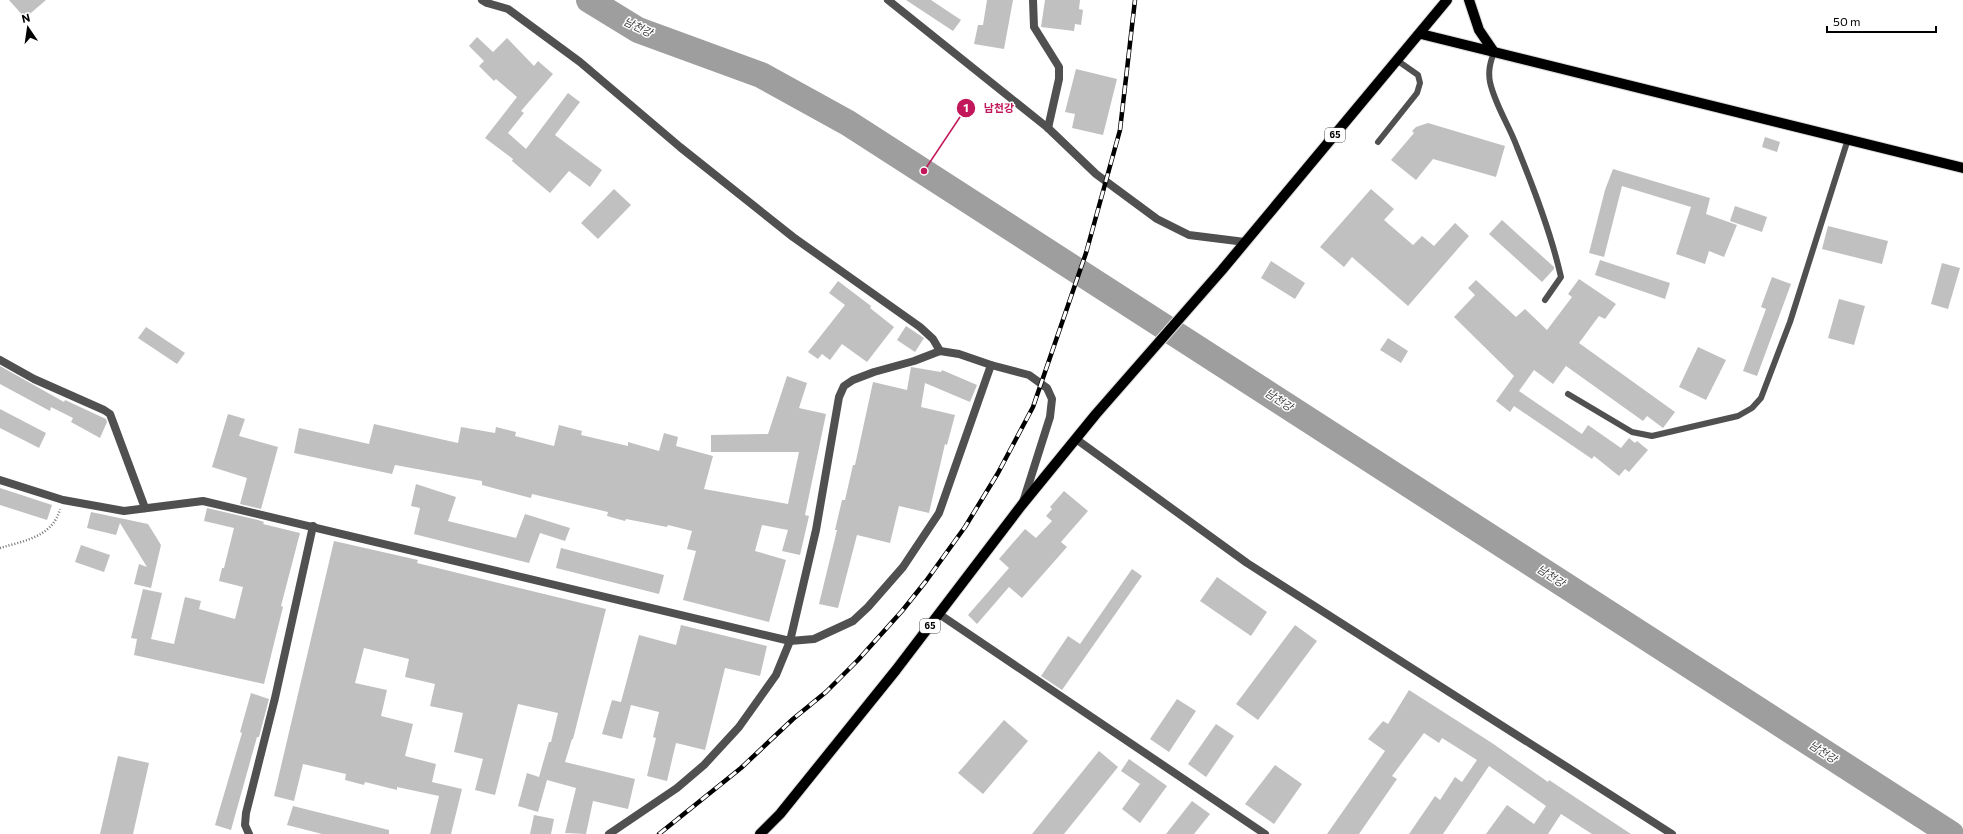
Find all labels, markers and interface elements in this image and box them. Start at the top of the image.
north arrow [8,8,48,48]
scale bar [1827,8,1936,34]
text: N [20,11,31,25]
water label: 남천강 [622,14,656,40]
text: 50 m [1833,14,1861,28]
callout: 남천강 [956,96,1022,119]
text: 1 [963,100,969,114]
text: 남천강 [984,101,1014,114]
road number: 65 [1325,128,1345,142]
water label: 남천강 [1263,386,1297,414]
water label: 남천강 [1535,562,1569,590]
road number: 65 [920,619,940,633]
water label: 남천강 [1807,738,1841,766]

